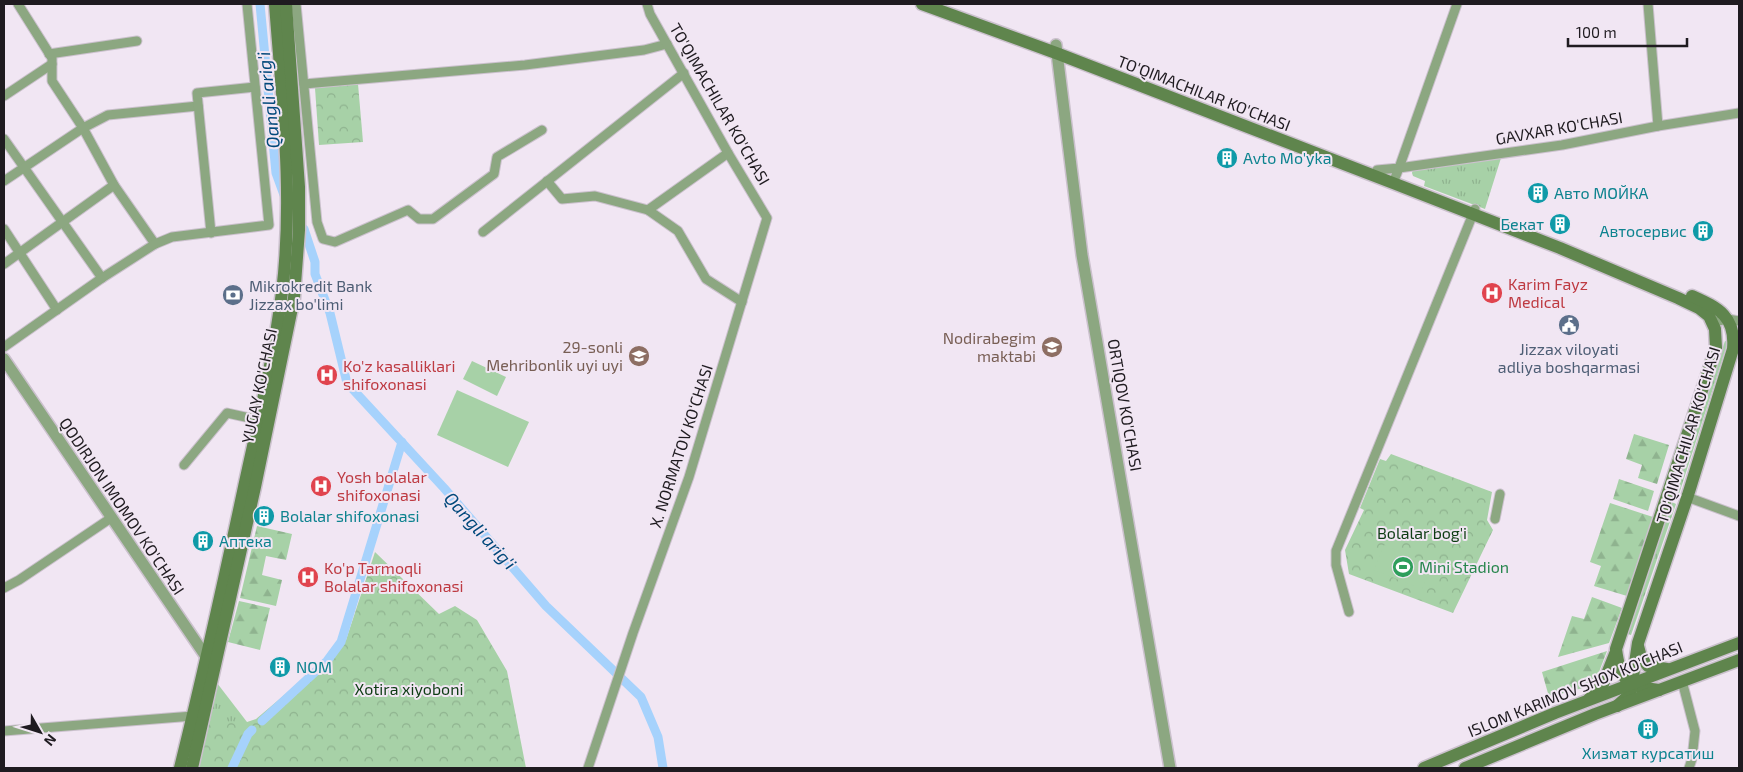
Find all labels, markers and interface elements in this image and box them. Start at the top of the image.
scale bar [1568,15,1687,47]
street label: TO'QIMACHILAR KO'CHASI [665,19,775,189]
text: 100 m [1576,23,1617,41]
water label: Qangli arig'i [252,50,284,150]
street label: TO'QIMACHILAR KO'CHASI [1115,51,1293,135]
street label: GAVXAR KO'CHASI [1494,107,1624,148]
building icon: Avto Mo'yka [1215,146,1239,170]
place label: Avto Mo'yka [1243,148,1331,167]
building icon: Авто МОЙКА [1526,181,1550,205]
place label: Авто МОЙКА [1554,183,1649,202]
building icon: Бекат [1548,212,1572,236]
place label: Бекат [1501,214,1544,233]
building icon: Автосервис [1691,219,1715,243]
place label: Автосервис [1600,221,1687,240]
place label: Karim Fayz Medical [1508,274,1588,311]
place label: Mikrokredit Bank Jizzax bo'limi [249,276,372,313]
hospital icon: Karim Fayz Medical [1480,281,1504,305]
bank icon: Mikrokredit Bank Jizzax bo'limi [221,283,245,307]
public building icon: Jizzax viloyati adliya boshqarmasi [1557,313,1581,337]
street label: YUGAY KO'CHASI [237,327,280,445]
place label: Nodirabegim maktabi [943,328,1036,365]
school or university icon: Nodirabegim maktabi [1040,335,1064,359]
place label: 29-sonli Mehribonlik uyi uyi [486,337,623,374]
street label: ORTIQOV KO'CHASI [1104,337,1146,473]
place label: Jizzax viloyati adliya boshqarmasi [1498,339,1640,376]
school or university icon: 29-sonli Mehribonlik uyi uyi [627,344,651,368]
street label: TO'QIMACHILAR KO'CHASI [1652,344,1724,526]
place label: Ko'z kasalliklari shifoxonasi [343,356,456,393]
street label: X. NORMATOV KO'CHASI [645,362,716,530]
hospital icon: Ko'z kasalliklari shifoxonasi [315,363,339,387]
street label: QODIRJON IMOMOV KO'CHASI [55,414,189,598]
place label: Yosh bolalar shifoxonasi [337,467,427,504]
hospital icon: Yosh bolalar shifoxonasi [309,474,333,498]
water label: Qangli arig'i [440,487,522,574]
building icon: Bolalar shifoxonasi [252,504,276,528]
place label: Bolalar shifoxonasi [280,506,420,525]
park label: Bolalar bog'i [1377,523,1467,542]
building icon: Аптека [191,529,215,553]
place label: Аптека [219,531,272,550]
sports icon: Mini Stadion [1391,555,1415,579]
place label: Mini Stadion [1419,557,1509,576]
place label: Ko'p Tarmoqli Bolalar shifoxonasi [324,558,464,595]
hospital icon: Ko'p Tarmoqli Bolalar shifoxonasi [296,565,320,589]
street label: ISLOM KARIMOV SHOX KO'CHASI [1465,637,1685,740]
building icon: NOM [268,655,292,679]
place label: NOM [296,657,332,676]
park label: Xotira xiyoboni [355,679,463,698]
north arrow [15,707,65,757]
building icon: Хизмат курсатиш [1636,717,1660,741]
text: N [41,731,60,750]
place label: Хизмат курсатиш [1582,743,1714,763]

